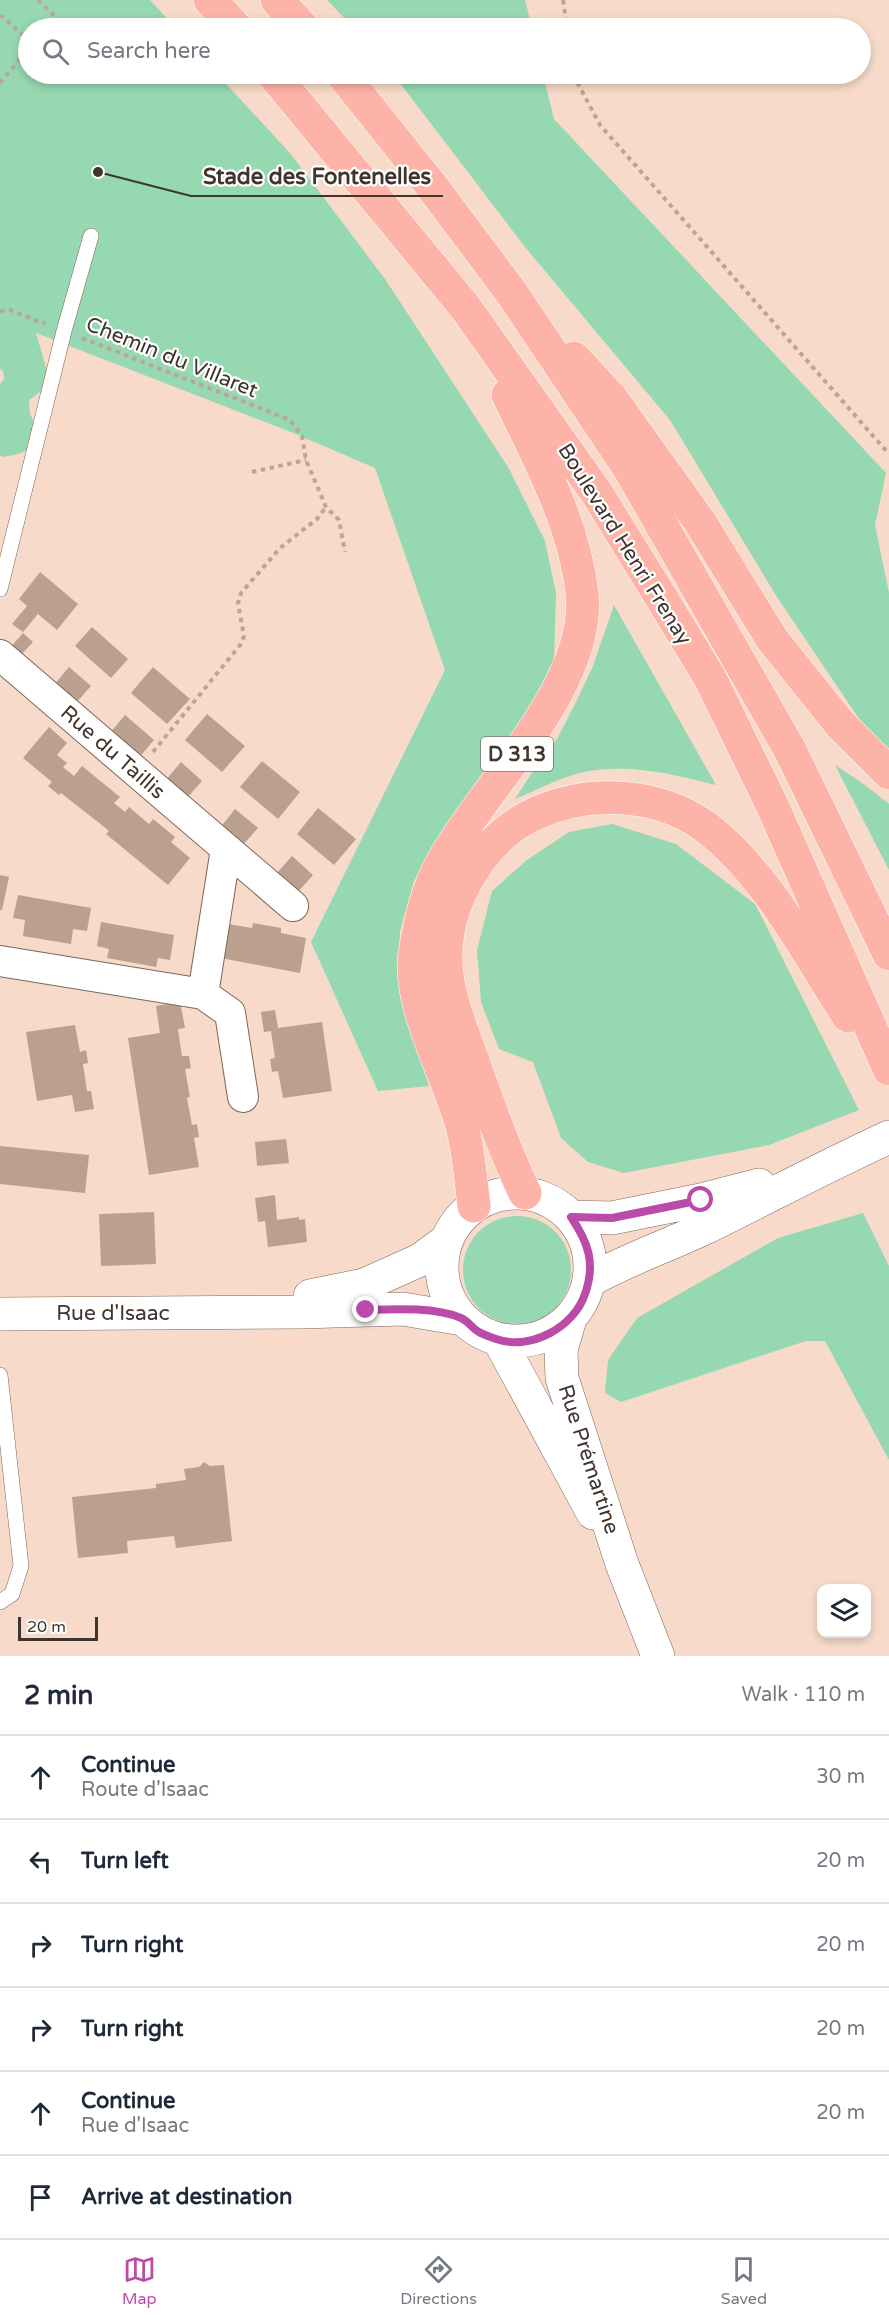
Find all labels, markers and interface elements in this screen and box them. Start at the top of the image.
search box [18,18,871,84]
icon: search [39,35,72,68]
text: Search here [87,38,211,64]
callout: Stade des Fontenelles [191,156,443,196]
text: Stade des Fontenelles [203,164,431,190]
street label: Chemin du Villaret [82,312,261,403]
street label: Boulevard Henri Frenay [552,439,697,650]
street label: Rue du Taillis [55,700,170,805]
road number: D 313 [481,737,553,771]
route start [687,1186,713,1212]
route end [352,1296,378,1322]
street label: Rue d'Isaac [56,1301,170,1326]
street label: Rue Prémartine [553,1381,625,1537]
map controls [817,1584,871,1638]
button: layers [817,1584,871,1638]
scale bar [18,1614,98,1642]
text: 20 m [27,1617,66,1637]
text: 2 min [24,1680,93,1711]
text: Walk · 110 m [742,1683,865,1707]
text: Continue [81,1752,176,1778]
icon: ahead [24,1761,57,1794]
text: 30 m [816,1765,865,1789]
text: Route d'Isaac [81,1778,209,1802]
icon: left [24,1845,57,1878]
text: Turn left [81,1848,169,1874]
text: 20 m [816,1849,865,1873]
icon: right [24,1929,57,1962]
text: Turn right [81,1932,183,1958]
text: 20 m [816,1933,865,1957]
icon: right [24,2013,57,2046]
text: Turn right [81,2016,183,2042]
text: 20 m [816,2017,865,2041]
text: Continue [81,2088,176,2114]
icon: ahead [24,2097,57,2130]
text: 20 m [816,2101,865,2125]
text: Rue d'Isaac [81,2114,189,2138]
icon: arrive [24,2181,57,2214]
text: Arrive at destination [81,2184,292,2210]
tab: Map [122,2253,156,2309]
tab: Directions [400,2253,477,2309]
tab: Saved [721,2253,767,2309]

